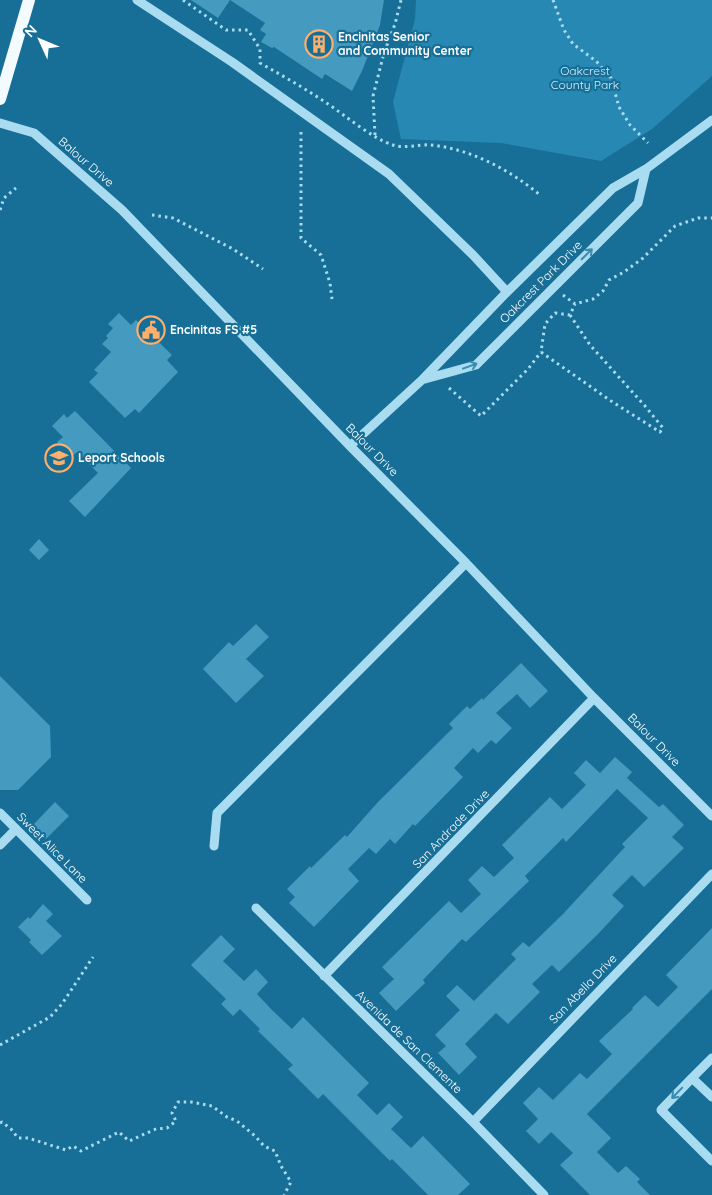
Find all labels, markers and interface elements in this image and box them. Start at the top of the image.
north arrow [15,15,65,65]
text: N [21,21,41,41]
building icon: Encinitas Senior and Community Center [304,29,334,59]
place label: Encinitas Senior and Community Center [338,29,472,58]
park label: Oakcrest County Park [551,63,619,92]
street label: Balour Drive [56,133,117,190]
street label: Oakcrest Park Drive [496,237,585,326]
one-way arrow [580,249,592,261]
public building icon: Encinitas FS #5 [136,315,166,345]
place label: Encinitas FS #5 [170,322,257,337]
one-way arrow [461,361,477,370]
street label: Balour Drive [343,420,402,479]
school or university icon: Leport Schools [44,443,74,473]
place label: Leport Schools [78,450,165,465]
street label: Balour Drive [625,710,684,769]
street label: San Andrade Drive [409,786,492,871]
street label: Sweet Alice Lane [14,809,91,886]
street label: San Abella Drive [546,951,620,1027]
street label: Avenida de San Clemente [353,987,466,1097]
one-way arrow [671,1087,684,1099]

